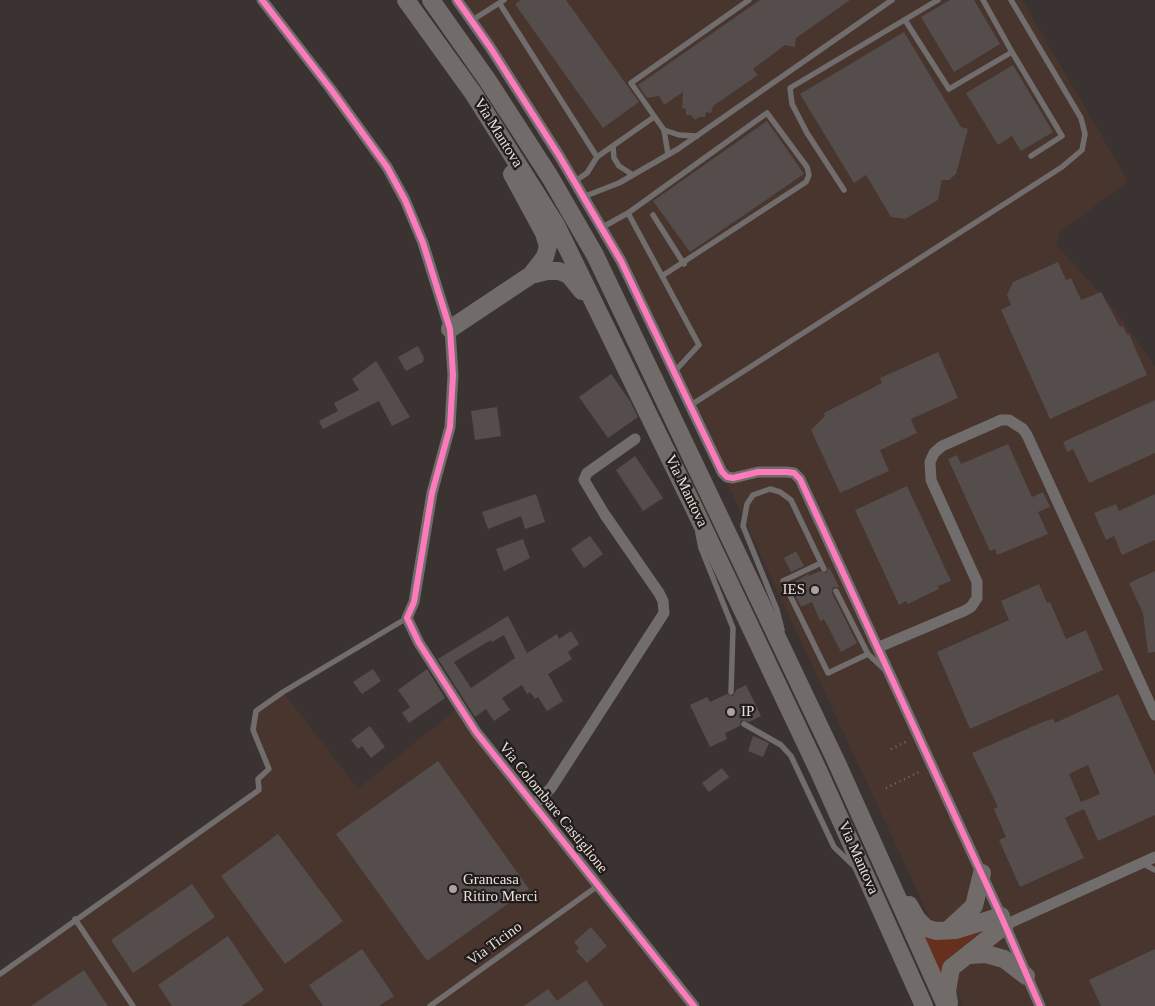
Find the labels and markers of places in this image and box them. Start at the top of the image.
place label: IES [782,581,805,599]
marker: IES [809,584,821,596]
place label: IP [741,703,754,721]
marker: IP [725,706,737,718]
place label: Grancasa Ritiro Merci [463,871,538,906]
marker: Grancasa Ritiro Merci [447,883,459,895]

